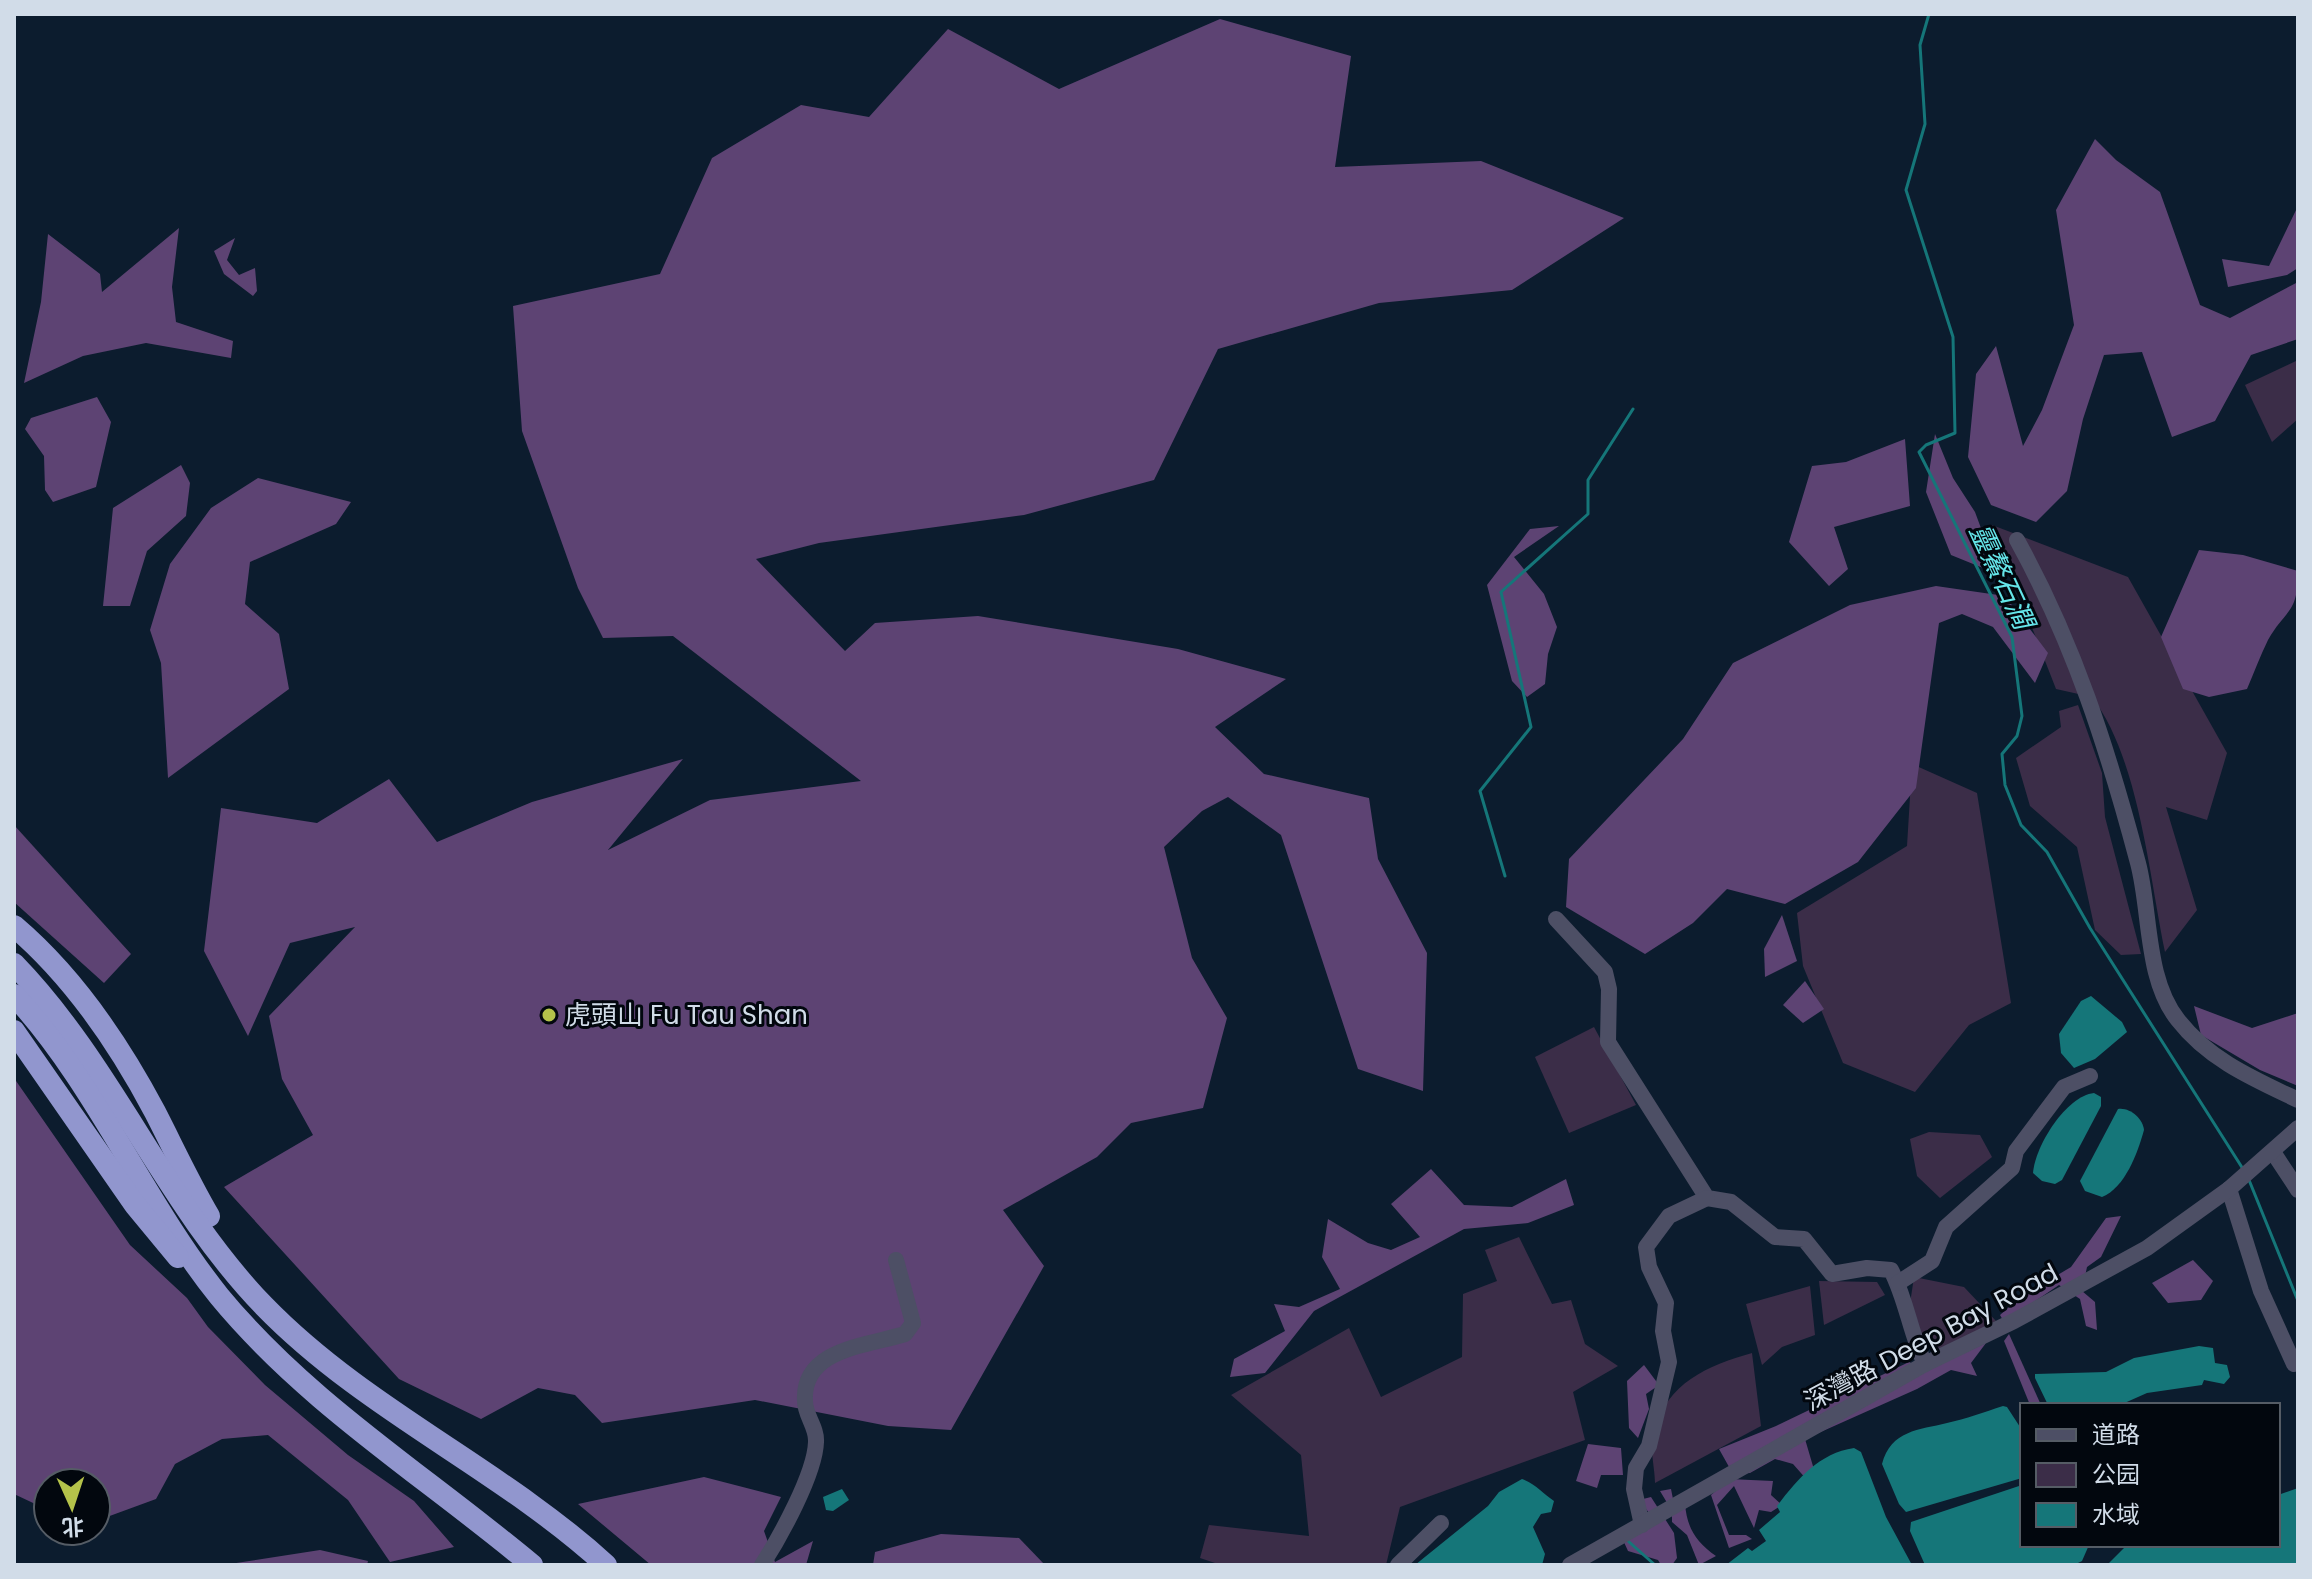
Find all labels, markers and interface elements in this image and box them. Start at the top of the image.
water label: 靈鰲石澗 [1960,517,2045,639]
place label: 虎頭山 Fu Tau Shan [565,997,808,1033]
marker: 虎頭山 Fu Tau Shan [540,1006,558,1024]
street label: 深灣路 Deep Bay Road [1798,1255,2064,1419]
legend [2020,1403,2280,1547]
text: 道路 [2092,1418,2140,1451]
text: 公园 [2092,1458,2140,1491]
north arrow [32,1467,112,1547]
text: 水域 [2092,1498,2140,1531]
text: 北 [61,1510,85,1543]

